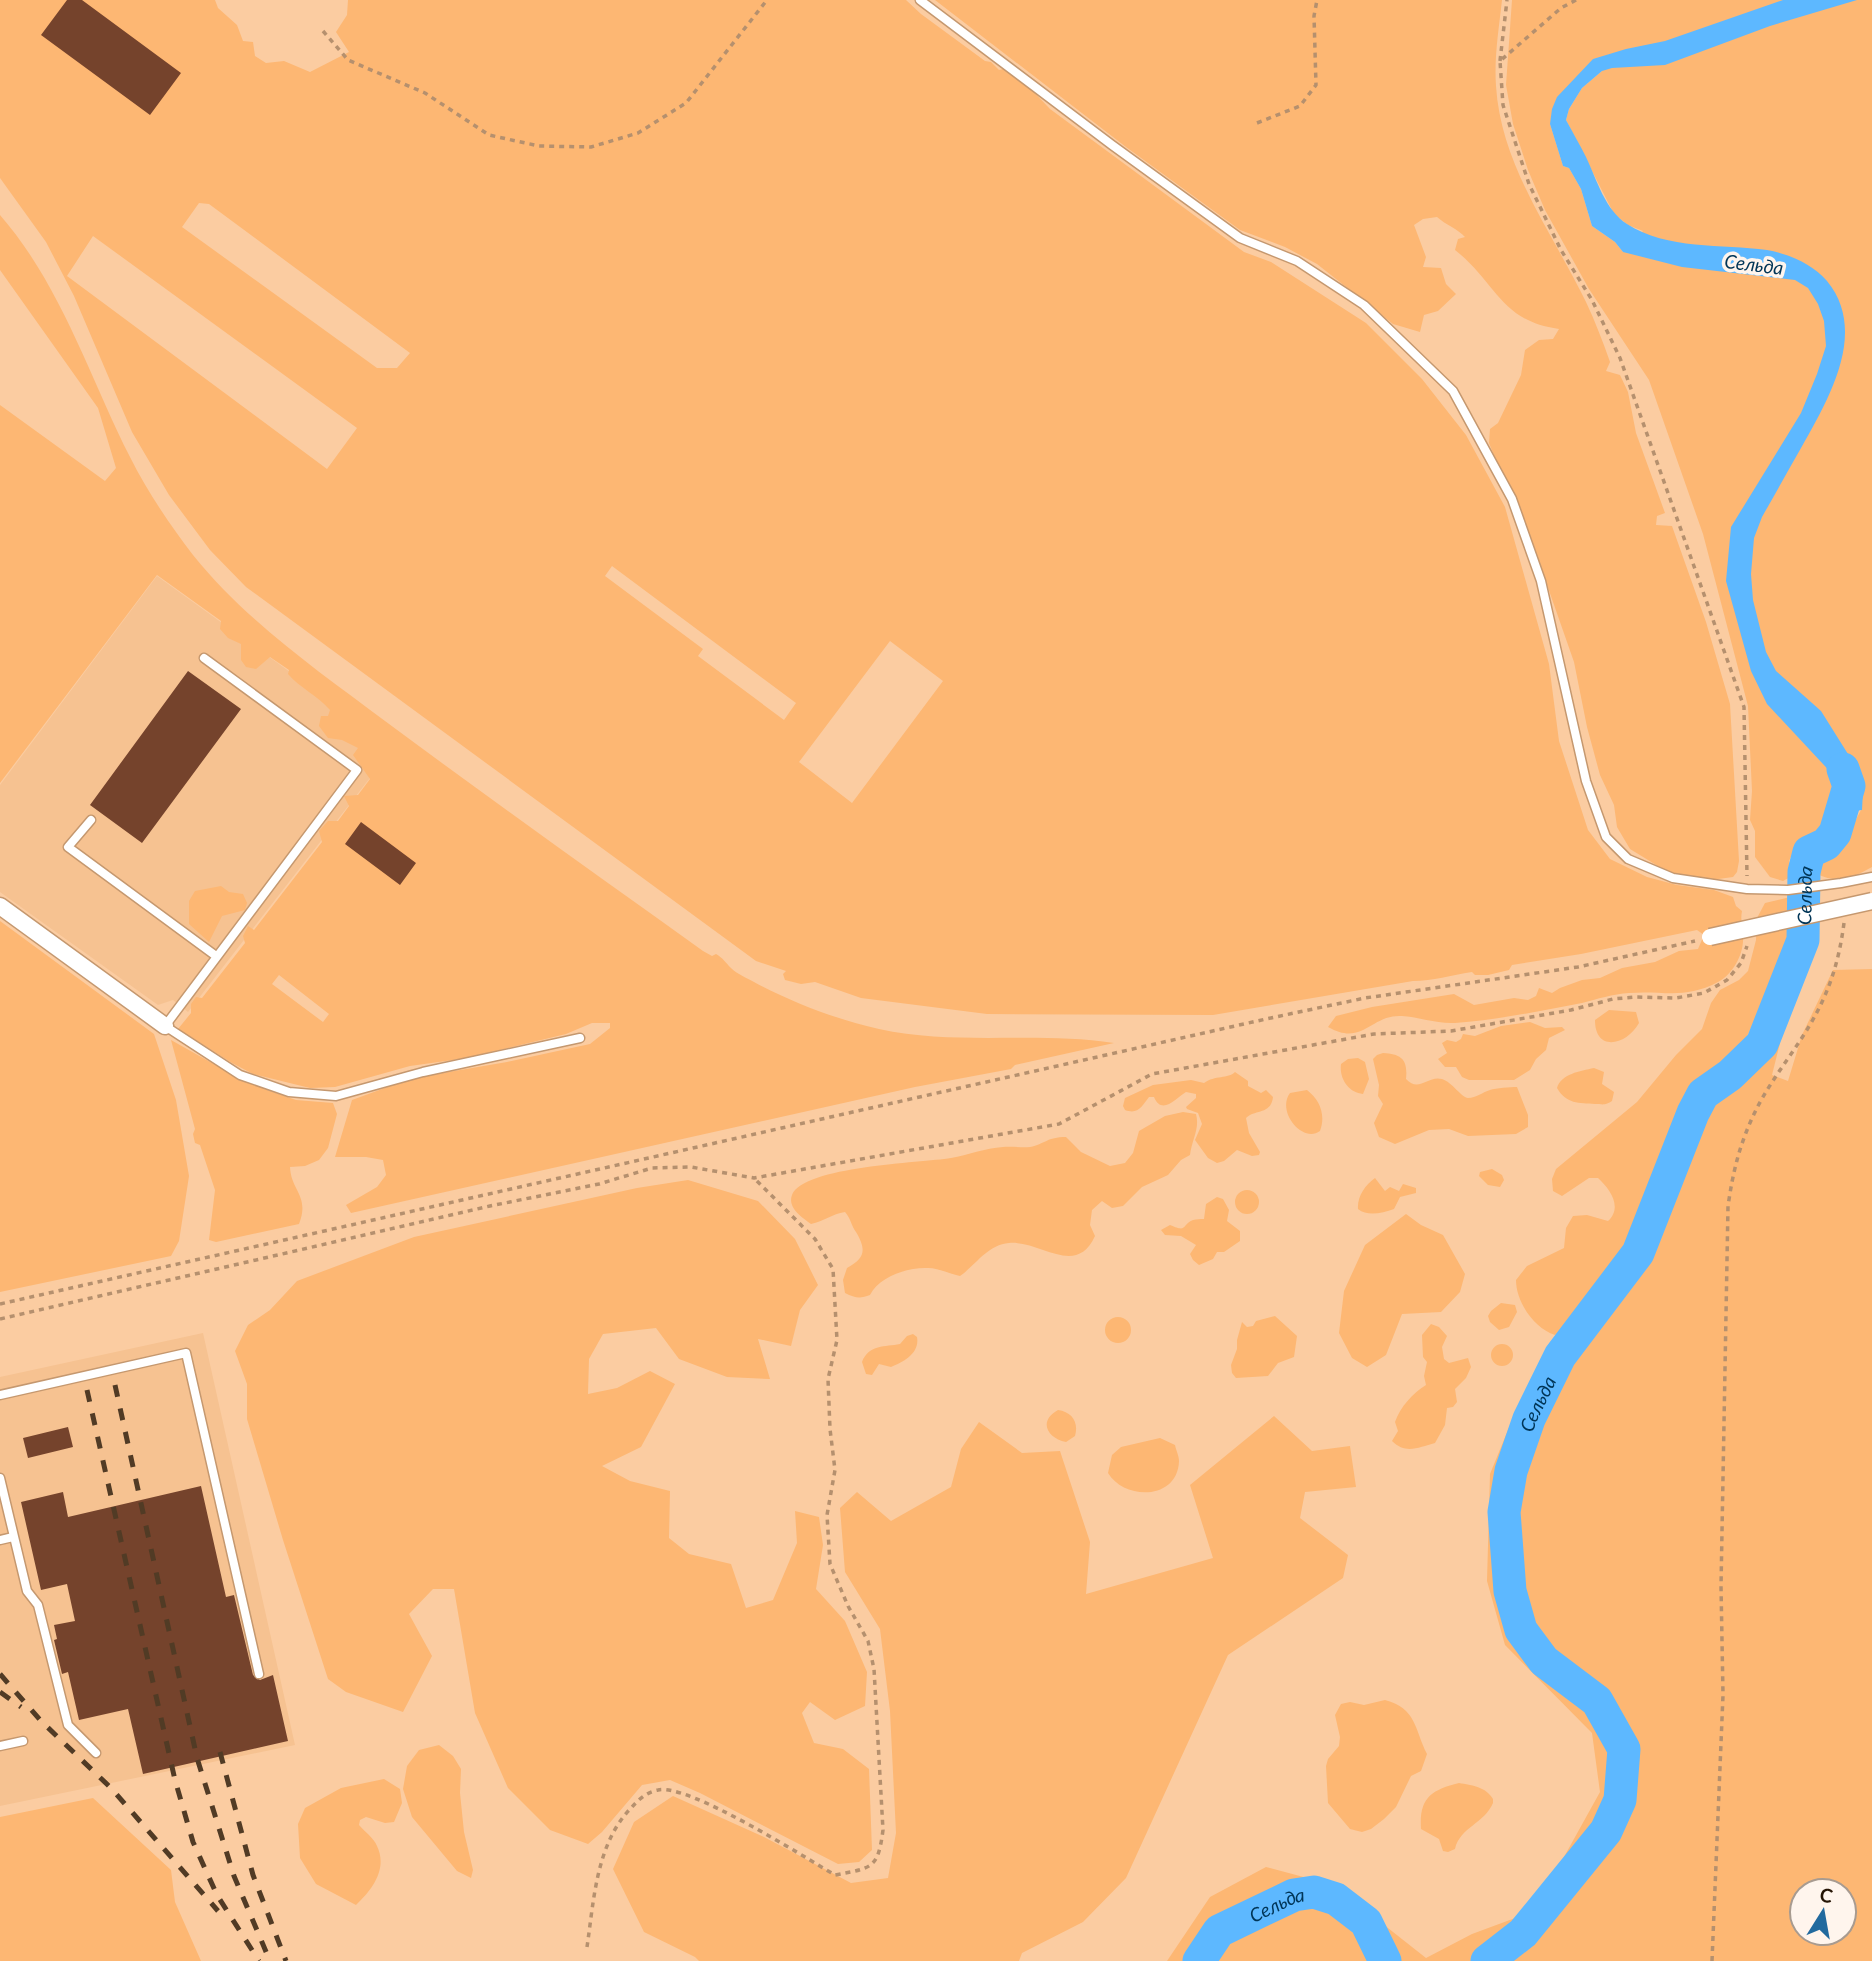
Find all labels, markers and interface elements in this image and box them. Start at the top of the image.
water label: Сельда [1723,249,1785,279]
water label: Сельда [1792,863,1817,925]
water label: Сельда [1514,1372,1560,1434]
north arrow [1788,1877,1858,1947]
water label: Сельда [1245,1882,1306,1927]
text: С [1818,1882,1835,1907]

